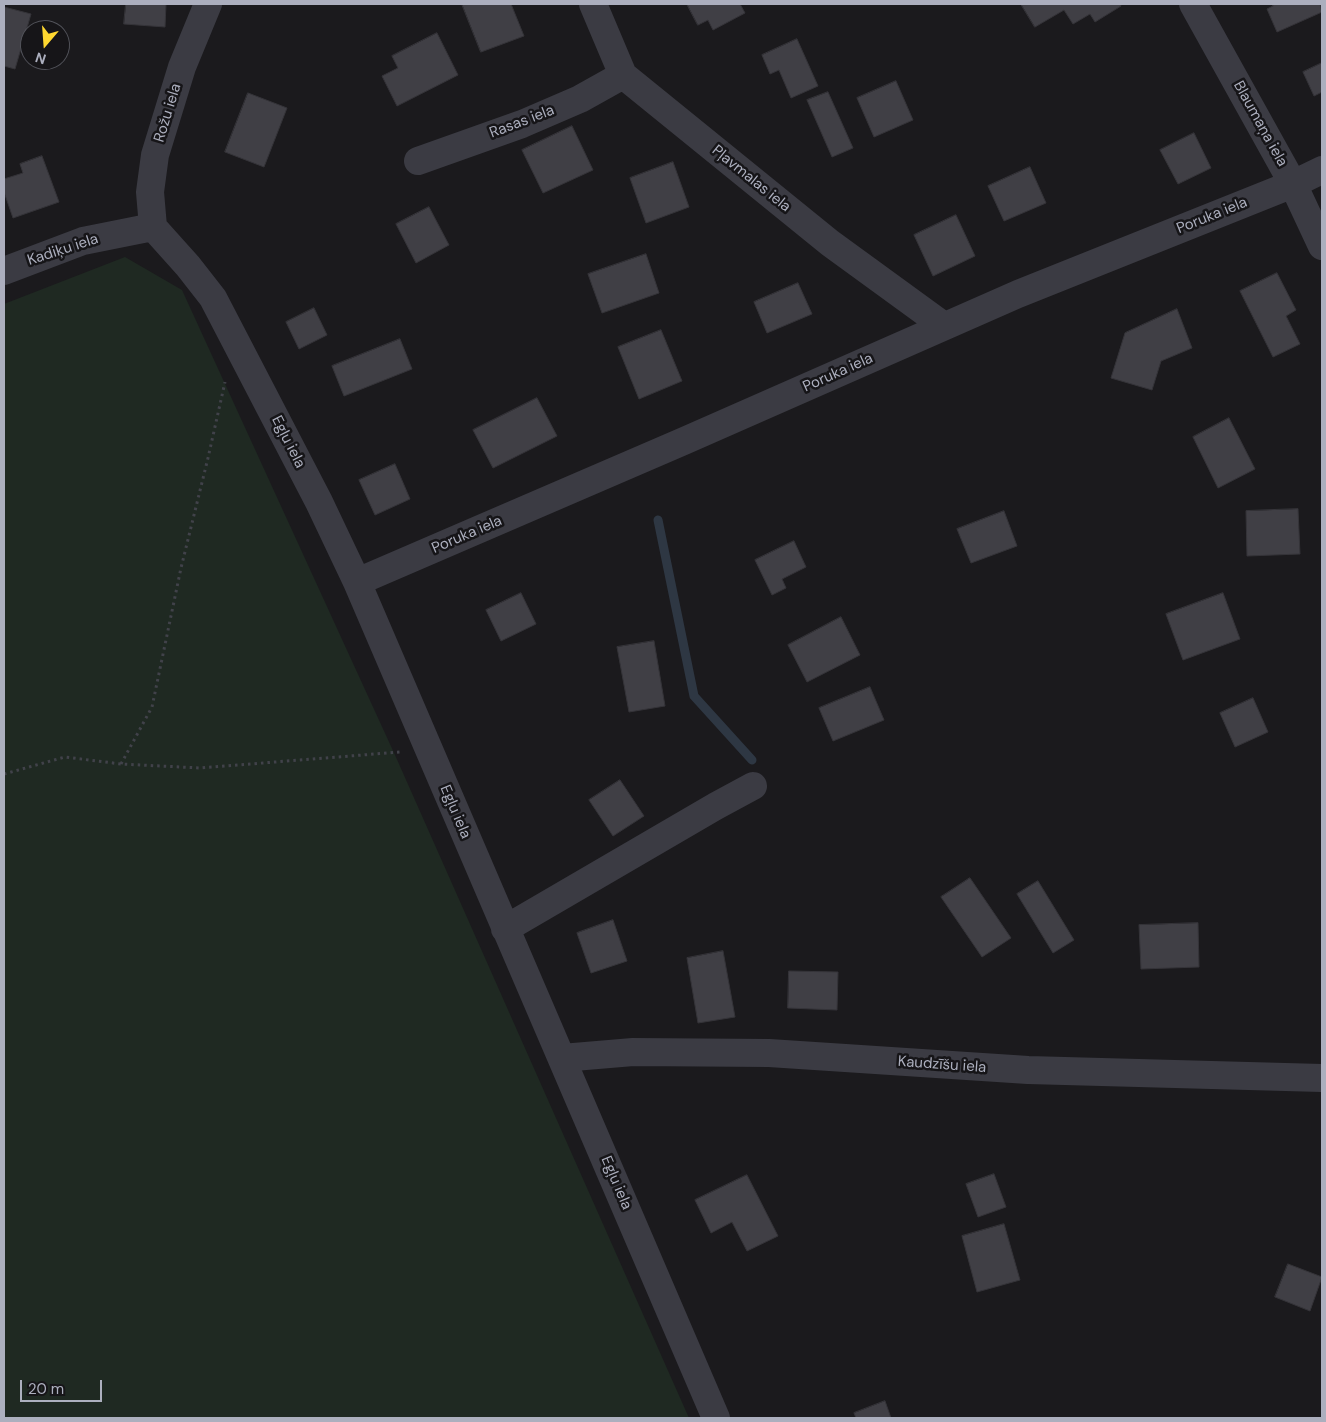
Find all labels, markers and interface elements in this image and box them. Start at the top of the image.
north arrow [20,20,70,70]
text: N [33,48,48,68]
street label: Blaumaņa iela [1229,78,1291,170]
street label: Rožu iela [151,81,185,145]
street label: Rasas iela [487,101,557,143]
street label: Pļavmalas iela [708,142,794,216]
street label: Poruka iela [1174,194,1250,238]
street label: Kadiķu iela [25,230,101,270]
street label: Poruka iela [800,350,876,396]
street label: Egļu iela [267,413,309,471]
street label: Poruka iela [429,512,505,558]
street label: Egļu iela [436,783,474,841]
street label: Kaudzīšu iela [897,1053,987,1077]
street label: Egļu iela [597,1154,635,1212]
scale bar [22,1370,105,1402]
text: 20 m [28,1379,64,1399]

